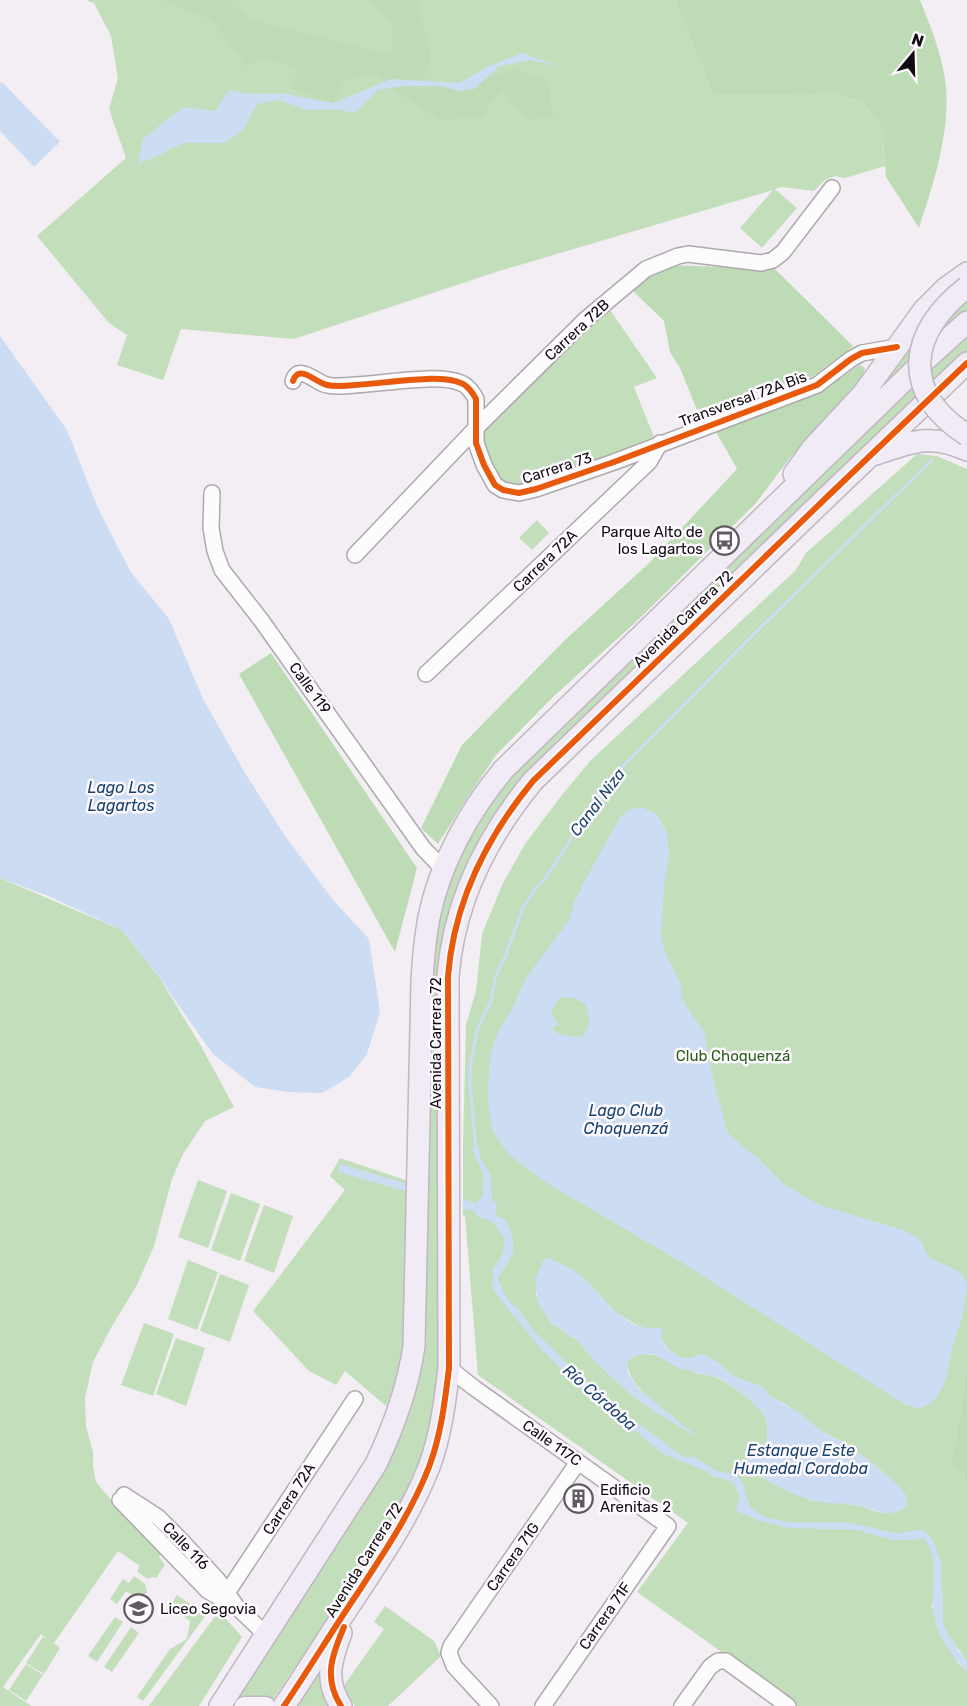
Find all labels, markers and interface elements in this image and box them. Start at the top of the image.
north arrow [883,24,943,84]
text: N [909,29,926,51]
street label: Carrera 72B [541,295,613,365]
street label: Transversal 72A Bis [677,367,810,430]
street label: Carrera 73 [520,448,594,488]
place label: Parque Alto de los Lagartos [601,523,703,558]
bus stop icon: Parque Alto de los Lagartos [708,525,740,557]
street label: Carrera 72A [509,526,581,596]
street label: Avenida Carrera 72 [629,567,737,671]
street label: Calle 119 [285,659,335,717]
water label: Canal Niza [566,765,629,840]
water label: Lago Los Lagartos [88,778,154,815]
street label: Avenida Carrera 72 [427,977,445,1109]
park label: Club Choquenzá [676,1047,790,1065]
water label: Lago Club Choquenzá [584,1101,668,1138]
water label: Río Córdoba [559,1360,640,1434]
street label: Calle 117C [519,1416,585,1470]
water label: Estanque Este Humedal Cordoba [734,1441,868,1478]
street label: Carrera 72A [259,1460,319,1538]
place label: Edificio Arenitas 2 [600,1481,671,1516]
building icon: Edificio Arenitas 2 [563,1483,595,1515]
street label: Avenida Carrera 72 [322,1499,407,1621]
street label: Calle 116 [159,1518,213,1574]
street label: Carrera 71G [483,1519,543,1595]
street label: Carrera 71F [575,1579,635,1653]
school or university icon: Liceo Segovia [123,1593,155,1625]
place label: Liceo Segovia [160,1600,256,1618]

